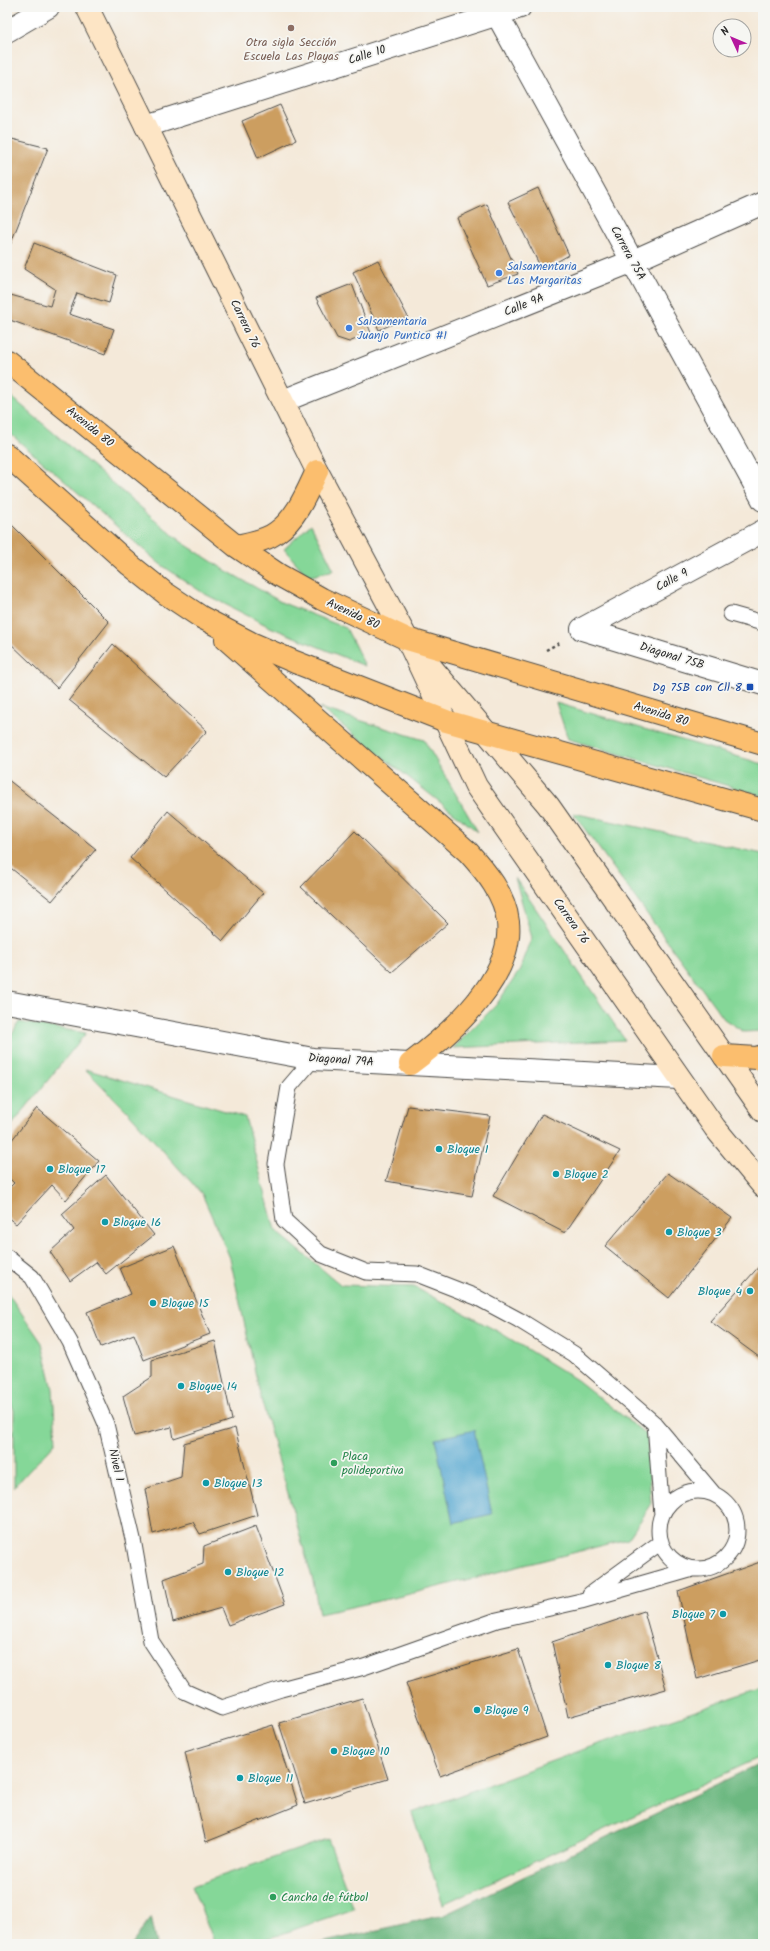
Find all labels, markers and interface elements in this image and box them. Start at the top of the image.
north arrow [712,18,752,58]
marker: Otra sigla Sección Escuela Las Playas [286,23,296,33]
text: N [717,23,734,41]
place label: Otra sigla Sección Escuela Las Playas [243,33,339,66]
street label: Calle 10 [346,40,388,70]
street label: Carrera 75A [605,222,651,284]
place label: Salsamentaria Las Margaritas [507,257,582,290]
marker: Salsamentaria Las Margaritas [494,268,504,278]
street label: Calle 9A [501,288,547,322]
street label: Carrera 76 [225,296,265,352]
place label: Salsamentaria Juanjo Puntico #1 [357,312,447,345]
marker: Salsamentaria Juanjo Puntico #1 [344,323,354,333]
street label: Avenida 80 [62,402,118,452]
street label: Calle 9 [652,563,692,597]
street label: Avenida 80 [323,593,383,635]
street label: Diagonal 75B [637,637,707,675]
place label: Dg 75B con Cll 8 [652,678,743,697]
marker: Dg 75B con Cll 8 [745,682,755,692]
street label: Avenida 80 [631,697,691,731]
street label: Carrera 76 [548,894,594,948]
street label: Diagonal 79A [308,1048,374,1072]
place label: Bloque 1 [447,1140,489,1159]
marker: Bloque 1 [434,1144,444,1154]
place label: Bloque 17 [58,1160,105,1179]
marker: Bloque 17 [45,1164,55,1174]
place label: Bloque 2 [564,1165,609,1184]
marker: Bloque 2 [551,1169,561,1179]
place label: Bloque 16 [113,1213,161,1232]
marker: Bloque 16 [100,1217,110,1227]
place label: Bloque 3 [677,1223,722,1242]
marker: Bloque 3 [664,1227,674,1237]
place label: Bloque 4 [698,1282,742,1301]
marker: Bloque 4 [745,1286,755,1296]
place label: Bloque 15 [161,1294,210,1313]
marker: Bloque 15 [148,1298,158,1308]
place label: Bloque 14 [189,1377,237,1396]
marker: Bloque 14 [176,1381,186,1391]
street label: Nivel 1 [103,1447,129,1483]
place label: Placa polideportiva [341,1447,404,1480]
marker: Placa polideportiva [329,1458,339,1468]
place label: Bloque 13 [214,1474,262,1493]
marker: Bloque 13 [201,1478,211,1488]
place label: Bloque 12 [236,1563,284,1582]
marker: Bloque 12 [223,1567,233,1577]
place label: Bloque 7 [672,1605,715,1624]
marker: Bloque 7 [718,1609,728,1619]
place label: Bloque 8 [616,1656,662,1675]
marker: Bloque 8 [603,1660,613,1670]
place label: Bloque 9 [485,1701,529,1720]
marker: Bloque 9 [472,1705,482,1715]
place label: Bloque 10 [342,1742,389,1761]
marker: Bloque 10 [329,1746,339,1756]
place label: Bloque 11 [248,1769,293,1788]
marker: Bloque 11 [235,1773,245,1783]
place label: Cancha de fútbol [281,1888,368,1907]
marker: Cancha de fútbol [268,1892,278,1902]

